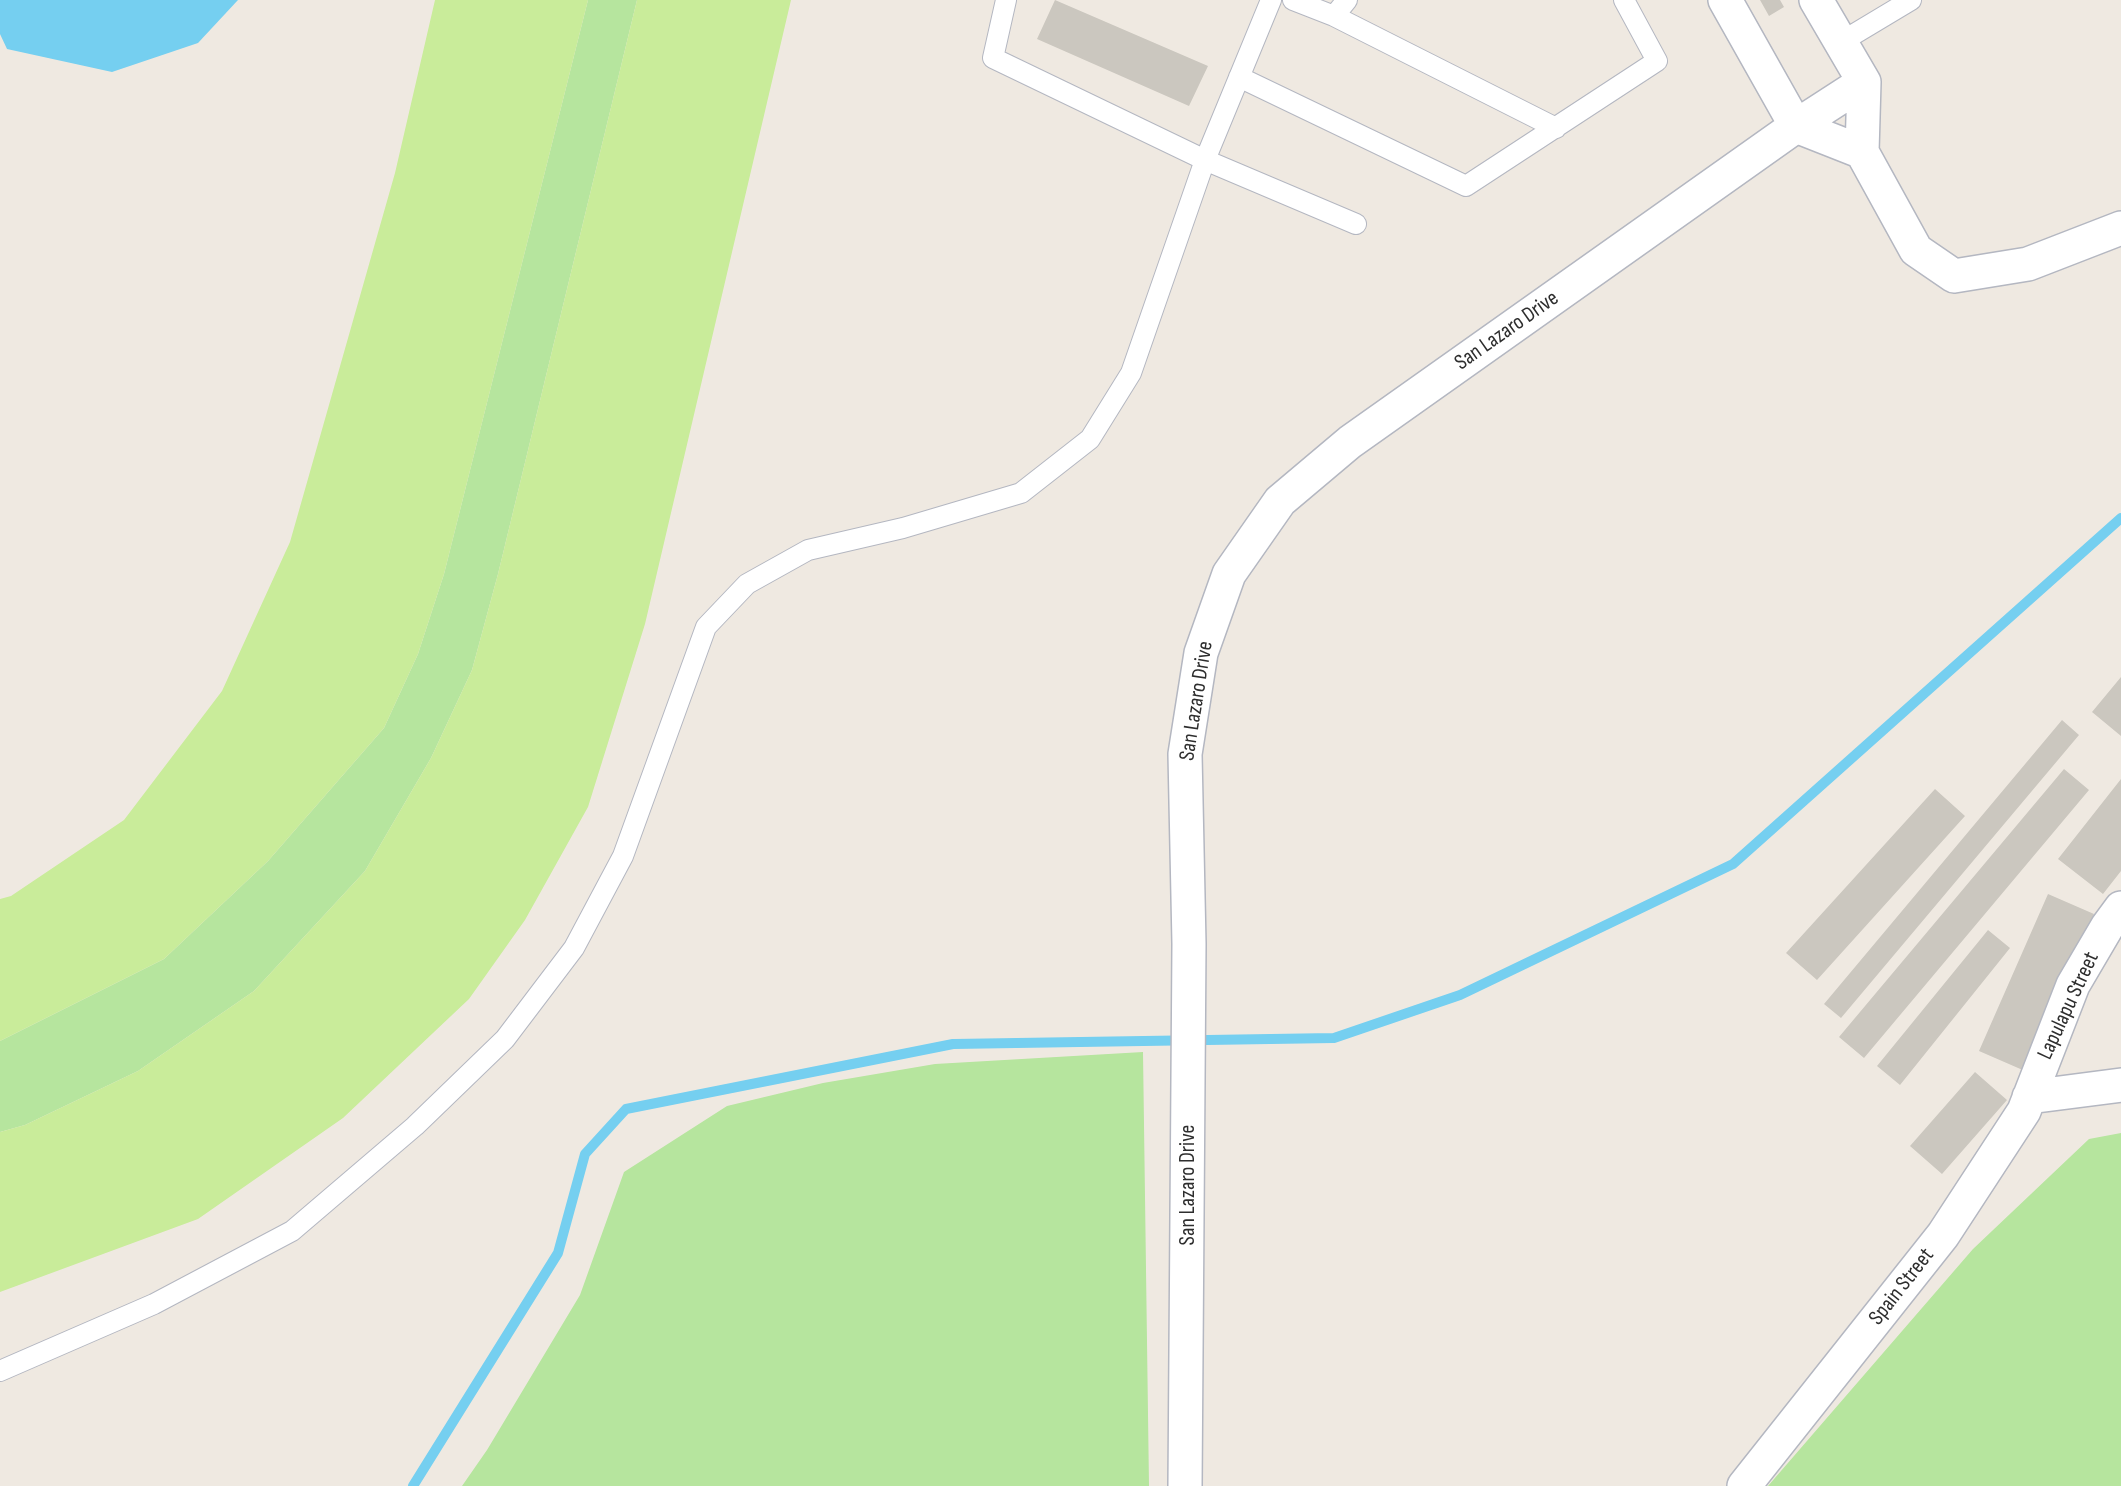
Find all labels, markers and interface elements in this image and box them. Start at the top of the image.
street label: San Lazaro Drive [1450,286,1564,376]
street label: San Lazaro Drive [1175,639,1219,763]
street label: Lapulapu Street [2033,948,2105,1064]
street label: San Lazaro Drive [1175,1125,1201,1245]
street label: Spain Street [1864,1243,1940,1331]

